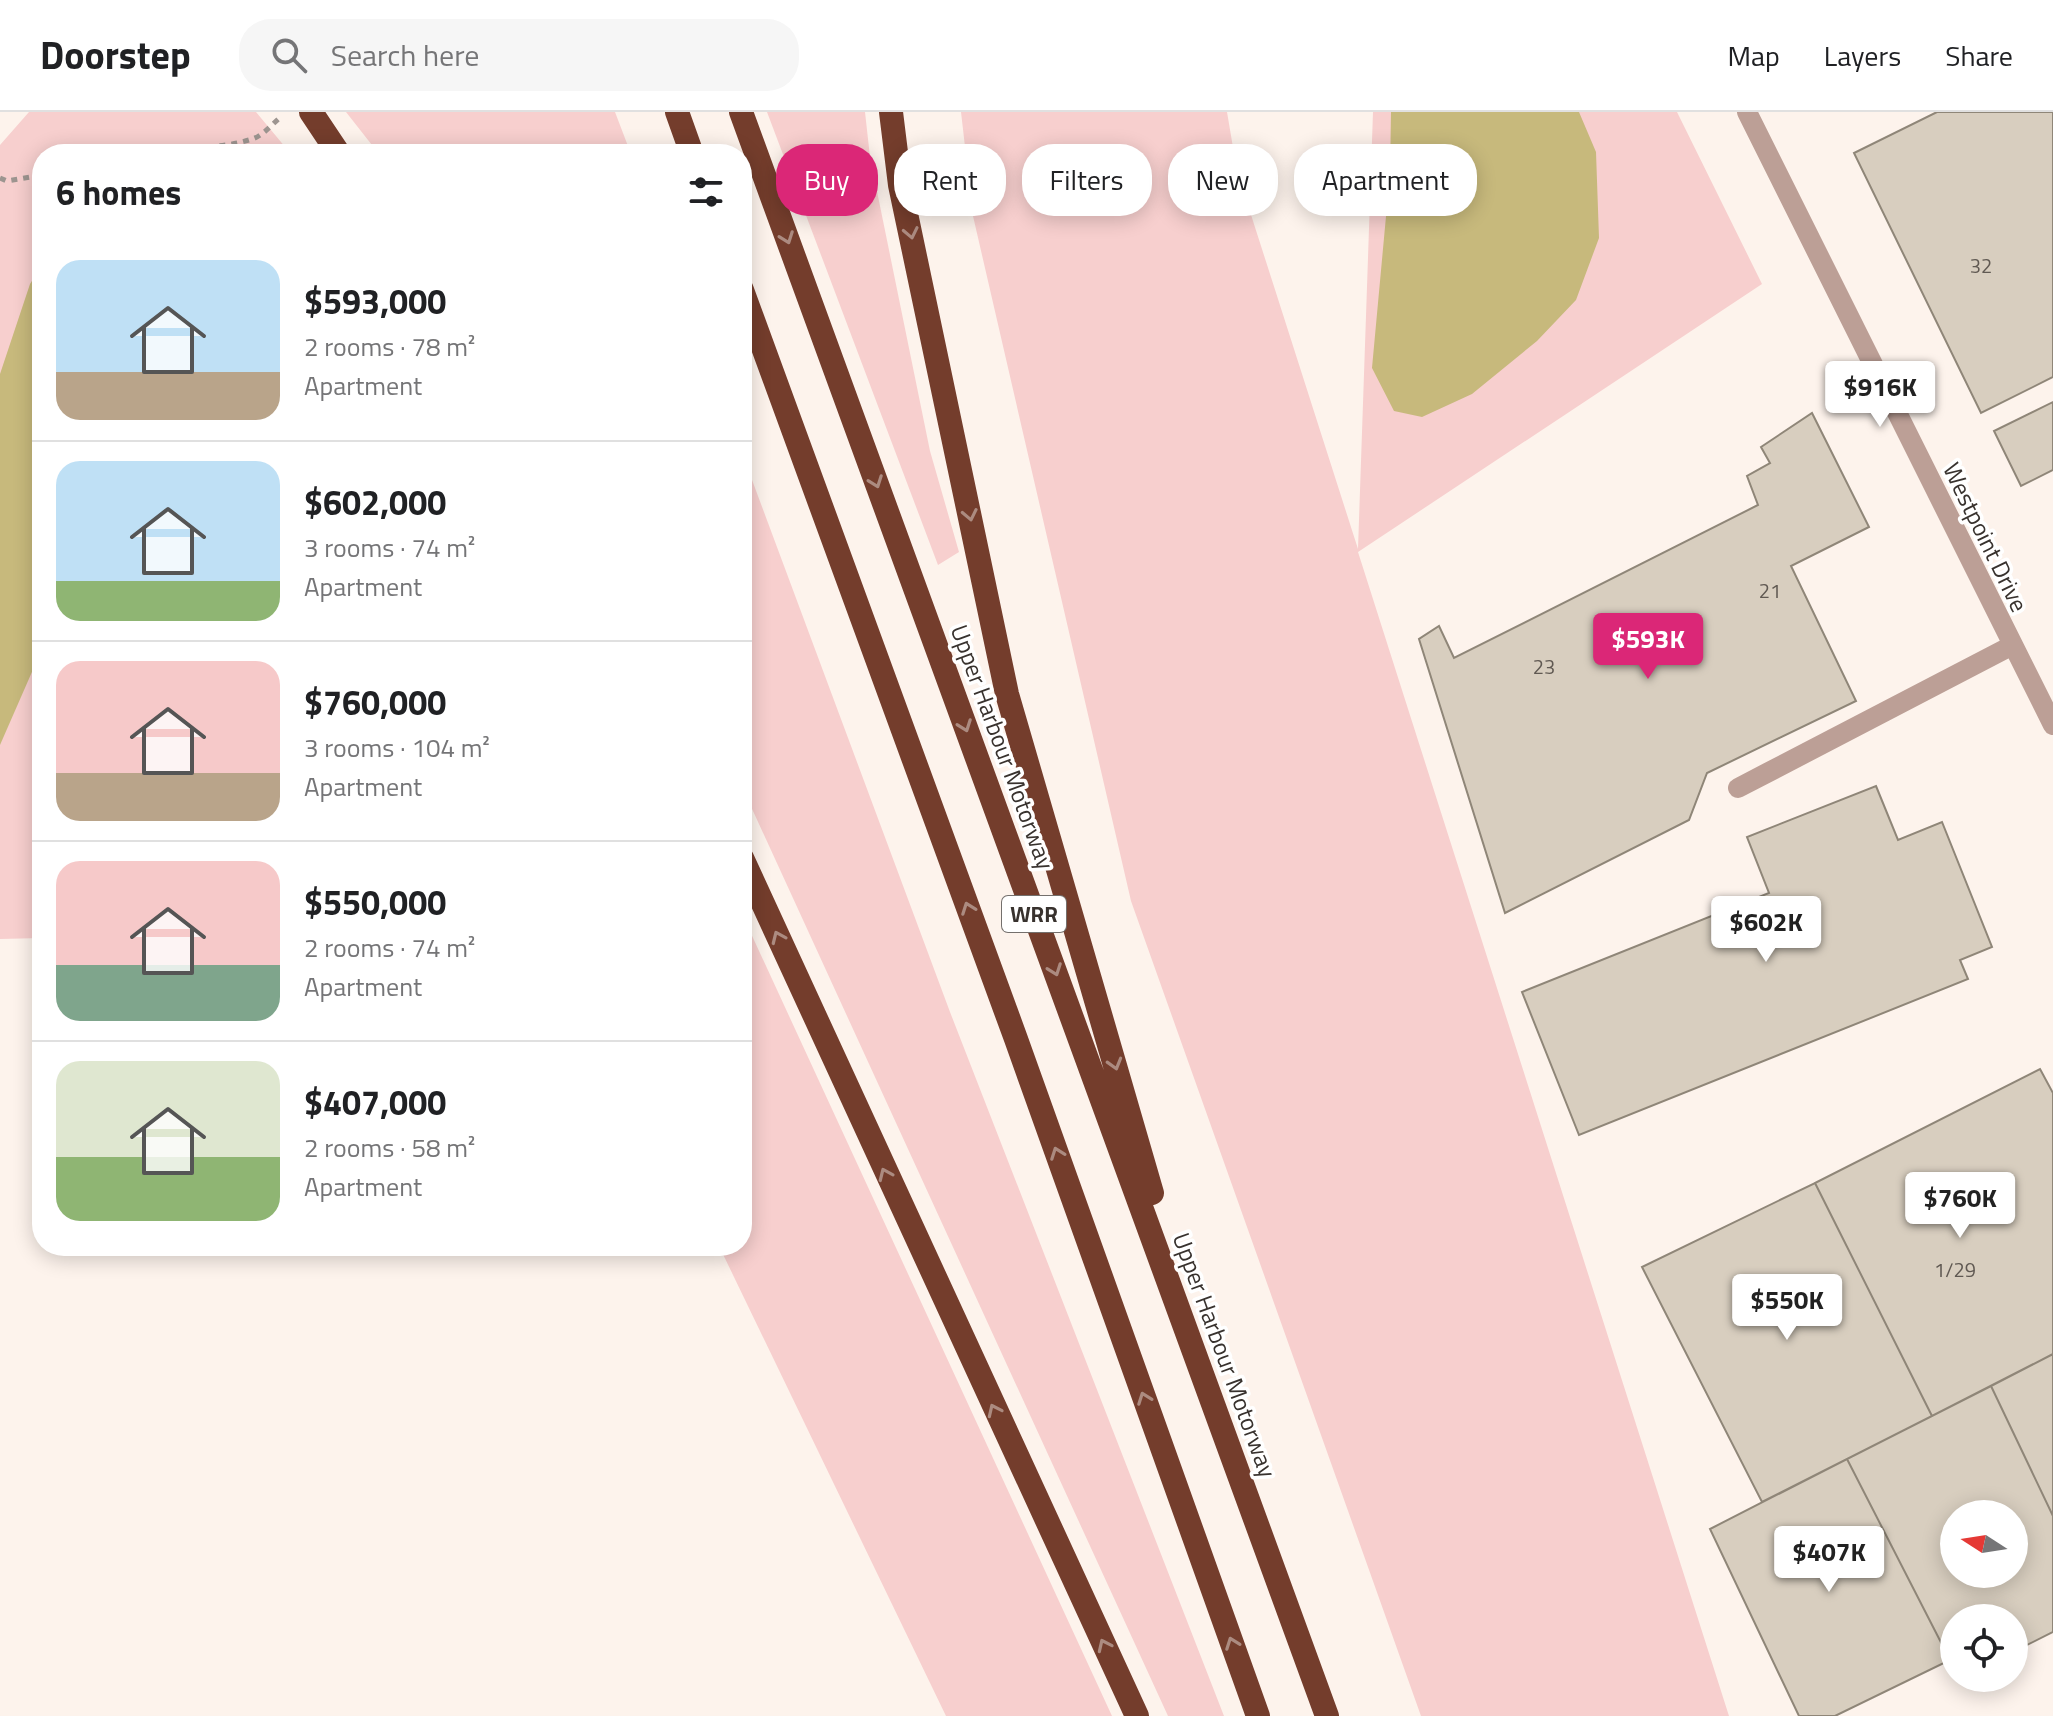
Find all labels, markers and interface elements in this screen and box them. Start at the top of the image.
search box [239,19,799,91]
text: Doorstep [40,26,191,84]
text: Search here [331,32,479,78]
icon: search [267,33,311,77]
text: Map [1727,34,1780,77]
text: Layers [1824,34,1901,77]
text: Share [1945,34,2013,77]
chip: Buy [776,144,878,216]
chip: Rent [894,144,1006,216]
chip: Filters [1022,144,1152,216]
chip: New [1168,144,1278,216]
chip: Apartment [1294,144,1477,216]
text: 6 homes [56,166,181,218]
icon: filters [684,170,728,214]
one-way arrow [902,226,919,240]
one-way arrow [777,230,794,244]
house number: 32 [1970,250,1992,281]
text: $593,000 [304,275,446,327]
icon: home [120,292,216,388]
text: 2 rooms · 78 m² [304,327,475,366]
pin: $916K [1824,361,1936,429]
text: Apartment [304,366,422,405]
text: $916K [1843,367,1917,406]
street label: Westpoint Drive [1934,456,2038,618]
one-way arrow [866,474,883,488]
text: $602,000 [304,476,446,528]
icon: home [120,493,216,589]
one-way arrow [961,508,978,521]
text: 3 rooms · 74 m² [304,528,475,567]
text: Apartment [304,567,422,606]
house number: 21 [1759,575,1781,606]
pin: $593K [1592,613,1704,681]
street label: Upper Harbour Motorway [942,619,1064,875]
text: $593K [1611,619,1685,658]
house number: 23 [1533,651,1555,682]
text: $760,000 [304,676,446,728]
icon: home [120,693,216,789]
one-way arrow [956,718,972,732]
text: 3 rooms · 104 m² [304,728,490,767]
text: Apartment [304,767,422,806]
text: $550,000 [304,876,446,928]
icon: home [120,893,216,989]
road number: WRR [1002,896,1066,932]
pin: $602K [1710,896,1822,964]
one-way arrow [962,902,978,916]
text: $602K [1729,902,1803,941]
text: 2 rooms · 74 m² [304,928,475,967]
one-way arrow [772,930,788,945]
one-way arrow [1045,962,1062,976]
text: Apartment [304,967,422,1006]
one-way arrow [1106,1057,1122,1070]
text: $407,000 [304,1076,446,1128]
icon: home [120,1093,216,1189]
text: 2 rooms · 58 m² [304,1128,475,1167]
one-way arrow [1050,1147,1067,1161]
text: Apartment [304,1167,422,1206]
one-way arrow [879,1167,895,1182]
pin: $760K [1904,1172,2016,1240]
text: $760K [1923,1178,1997,1217]
street label: Upper Harbour Motorway [1164,1227,1286,1483]
house number: 1/29 [1934,1254,1976,1285]
pin: $550K [1731,1274,1843,1342]
text: $550K [1750,1280,1824,1319]
one-way arrow [1138,1391,1154,1405]
one-way arrow [988,1403,1004,1418]
north arrow [1940,1500,2028,1588]
map controls [1940,1500,2028,1692]
pin: $407K [1773,1526,1885,1594]
text: $407K [1792,1532,1866,1571]
button: locate [1940,1604,2028,1692]
one-way arrow [1225,1636,1242,1650]
one-way arrow [1098,1639,1114,1654]

